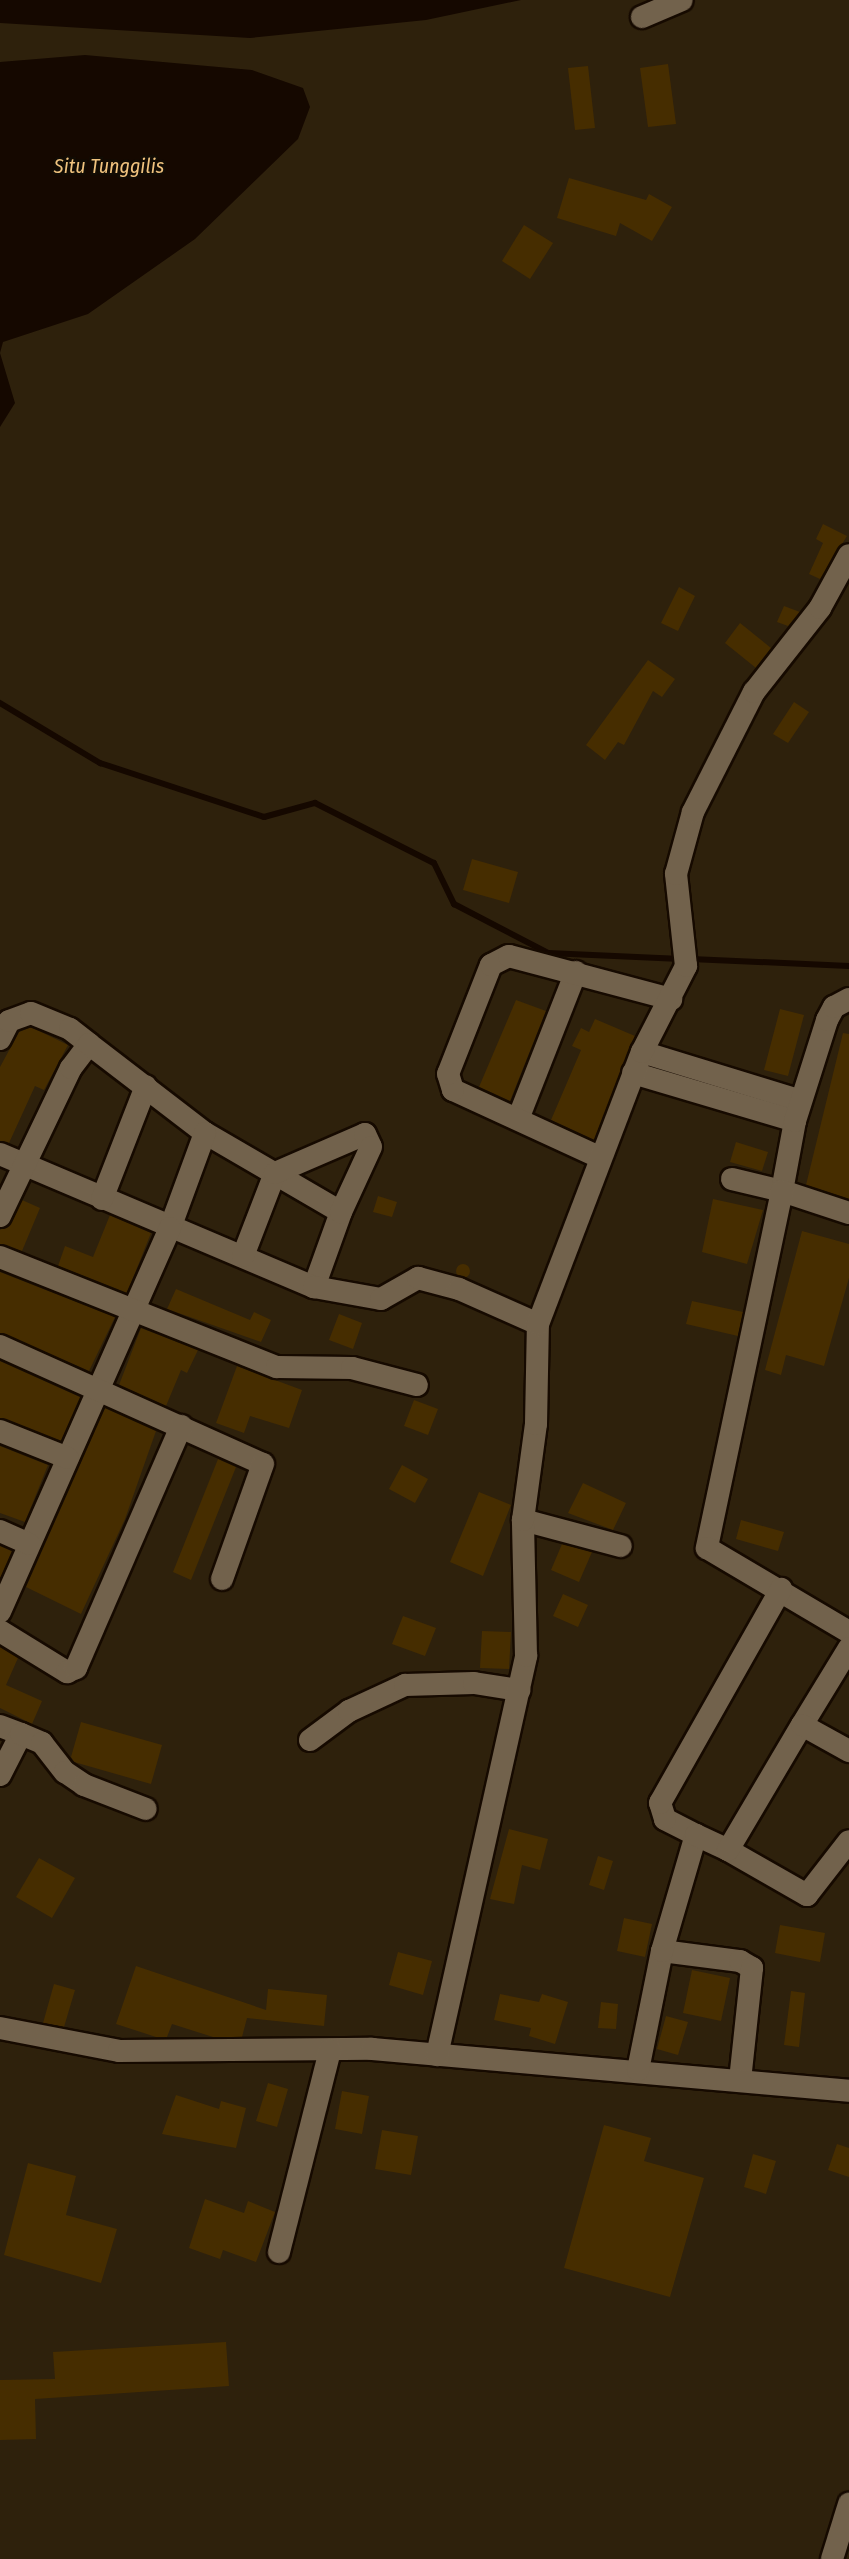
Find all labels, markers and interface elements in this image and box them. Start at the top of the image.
water label: Situ Tunggilis [54,154,164,178]

